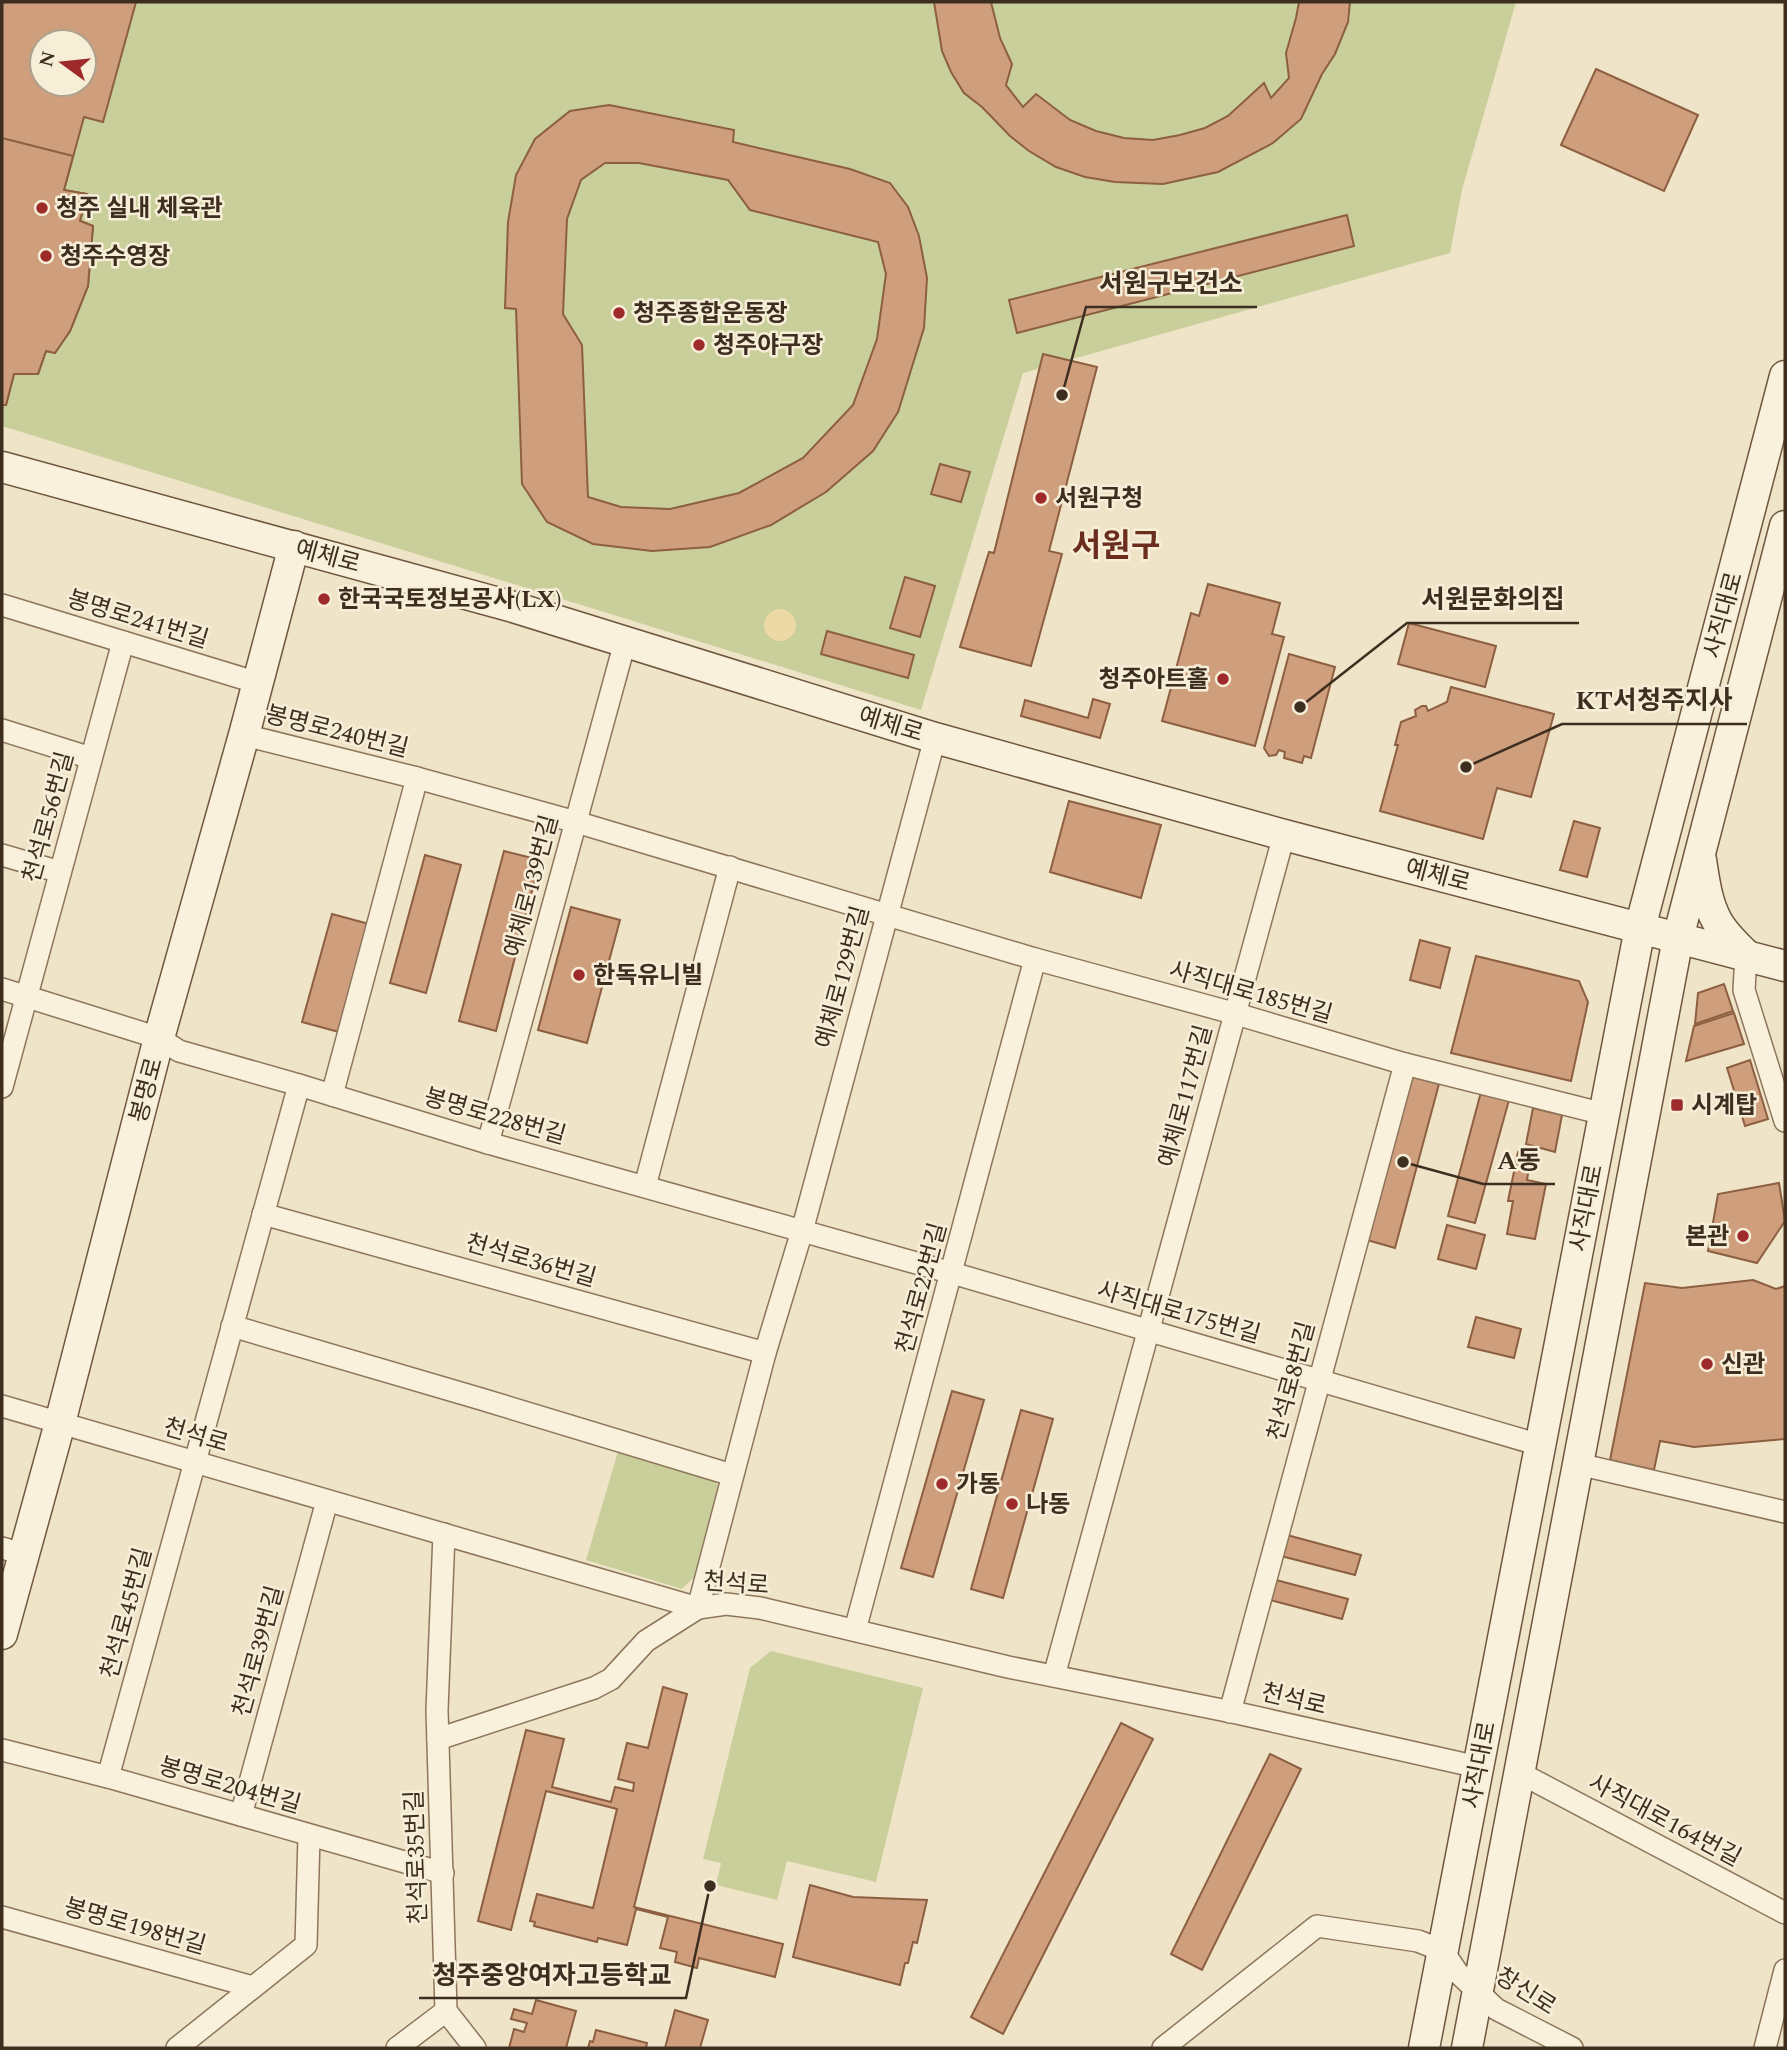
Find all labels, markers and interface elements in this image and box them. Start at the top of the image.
north arrow [28,28,98,98]
text: N [32,48,64,70]
place label: 청주 실내 체육관 [56,191,223,227]
marker: 청주 실내 체육관 [34,200,50,216]
place label: 청주수영장 [60,239,170,275]
marker: 청주수영장 [38,248,54,264]
callout: 서원구보건소 [1086,260,1257,307]
text: 서원구보건소 [1099,264,1243,304]
place label: 청주종합운동장 [633,296,788,332]
marker: 청주종합운동장 [611,305,627,321]
place label: 청주야구장 [713,328,823,364]
marker: 청주야구장 [691,337,707,353]
place label: 서원구청 [1055,481,1143,517]
marker: 서원구청 [1033,490,1049,506]
district label: 서원구 [1072,522,1160,571]
street label: 예체로 [291,531,364,583]
street label: 사직대로 [1695,568,1753,663]
callout: 서원문화의집 [1407,576,1579,623]
text: 서원문화의집 [1421,580,1565,620]
street label: 봉명로241번길 [62,581,213,659]
place label: 한국국토정보공사(LX) [338,582,562,618]
marker: 한국국토정보공사(LX) [316,591,332,607]
place label: 청주아트홀 [1099,662,1209,698]
marker: 청주아트홀 [1215,671,1231,687]
callout: KT서청주지사 [1562,677,1747,724]
text: KT서청주지사 [1575,681,1733,721]
street label: 봉명로240번길 [261,697,412,767]
street label: 예체로 [854,698,928,752]
street label: 천석로56번길 [14,748,84,887]
street label: 예체로139번길 [496,811,568,962]
street label: 예체로 [1401,850,1474,902]
street label: 예체로129번길 [807,902,879,1053]
street label: 사직대로185번길 [1165,952,1337,1033]
place label: 한독유니빌 [593,958,703,994]
marker: 한독유니빌 [571,967,587,983]
street label: 예체로117번길 [1150,1021,1222,1172]
street label: 봉명로 [121,1054,173,1127]
street label: 봉명로228번길 [419,1079,570,1154]
place label: 시계탑 [1691,1088,1757,1124]
marker: 시계탑 [1669,1097,1685,1113]
callout: A동 [1483,1137,1555,1184]
text: A동 [1497,1141,1541,1181]
street label: 사직대로 [1561,1161,1613,1255]
street label: 천석로22번길 [887,1219,957,1358]
place label: 본관 [1685,1219,1729,1255]
street label: 천석로36번길 [461,1225,600,1297]
marker: 본관 [1735,1228,1751,1244]
street label: 사직대로175번길 [1093,1272,1265,1353]
street label: 천석로8번길 [1259,1317,1325,1445]
place label: 신관 [1721,1347,1765,1383]
marker: 신관 [1699,1356,1715,1372]
street label: 천석로 [159,1410,233,1462]
place label: 가동 [956,1467,1000,1503]
marker: 가동 [934,1476,950,1492]
place label: 나동 [1026,1487,1070,1523]
marker: 나동 [1004,1496,1020,1512]
street label: 천석로45번길 [92,1544,162,1683]
street label: 천석로 [702,1564,770,1604]
street label: 천석로39번길 [224,1582,294,1721]
street label: 천석로 [1257,1675,1330,1725]
street label: 사직대로 [1454,1718,1506,1812]
street label: 봉명로204번길 [154,1748,305,1823]
street label: 사직대로164번길 [1582,1765,1747,1876]
street label: 천석로35번길 [397,1789,437,1925]
street label: 봉명로198번길 [59,1889,210,1964]
callout: 청주중앙여자고등학교 [419,1951,686,1998]
text: 청주중앙여자고등학교 [432,1956,672,1996]
street label: 창신로 [1488,1959,1563,2025]

